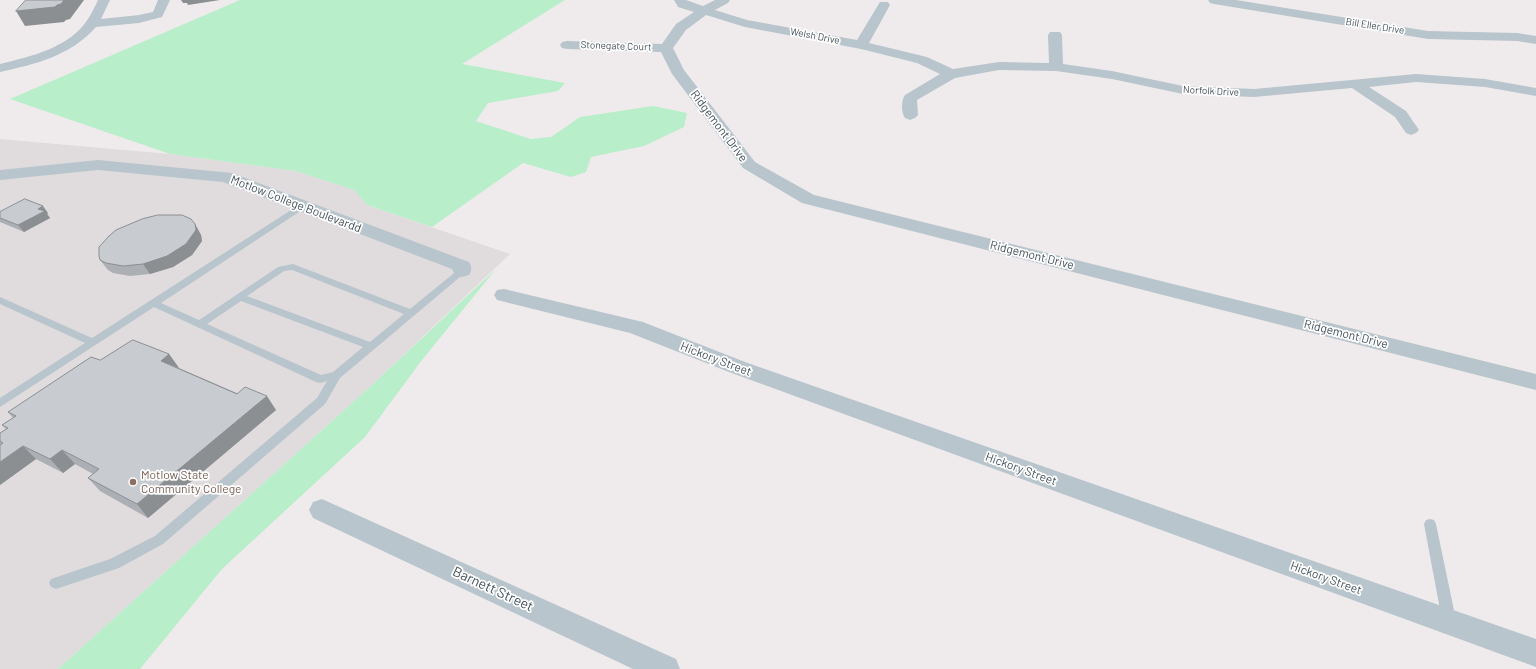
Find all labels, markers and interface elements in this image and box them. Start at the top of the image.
street label: Bill Eller Drive [1345,15,1405,37]
street label: Welsh Drive [789,25,841,47]
street label: Stonegate Court [580,39,652,53]
street label: Norfolk Drive [1183,84,1239,98]
street label: Ridgemont Drive [687,87,751,165]
street label: Motlow College Boulevardd [228,172,364,236]
street label: Ridgemont Drive [988,238,1076,272]
street label: Ridgemont Drive [1302,317,1390,351]
street label: Hickory Street [678,339,754,379]
street label: Hickory Street [983,449,1059,489]
place label: Motlow State Community College [141,468,241,496]
marker: Motlow State Community College [128,477,138,487]
street label: Hickory Street [1288,558,1364,598]
street label: Barnett Street [450,563,536,615]

